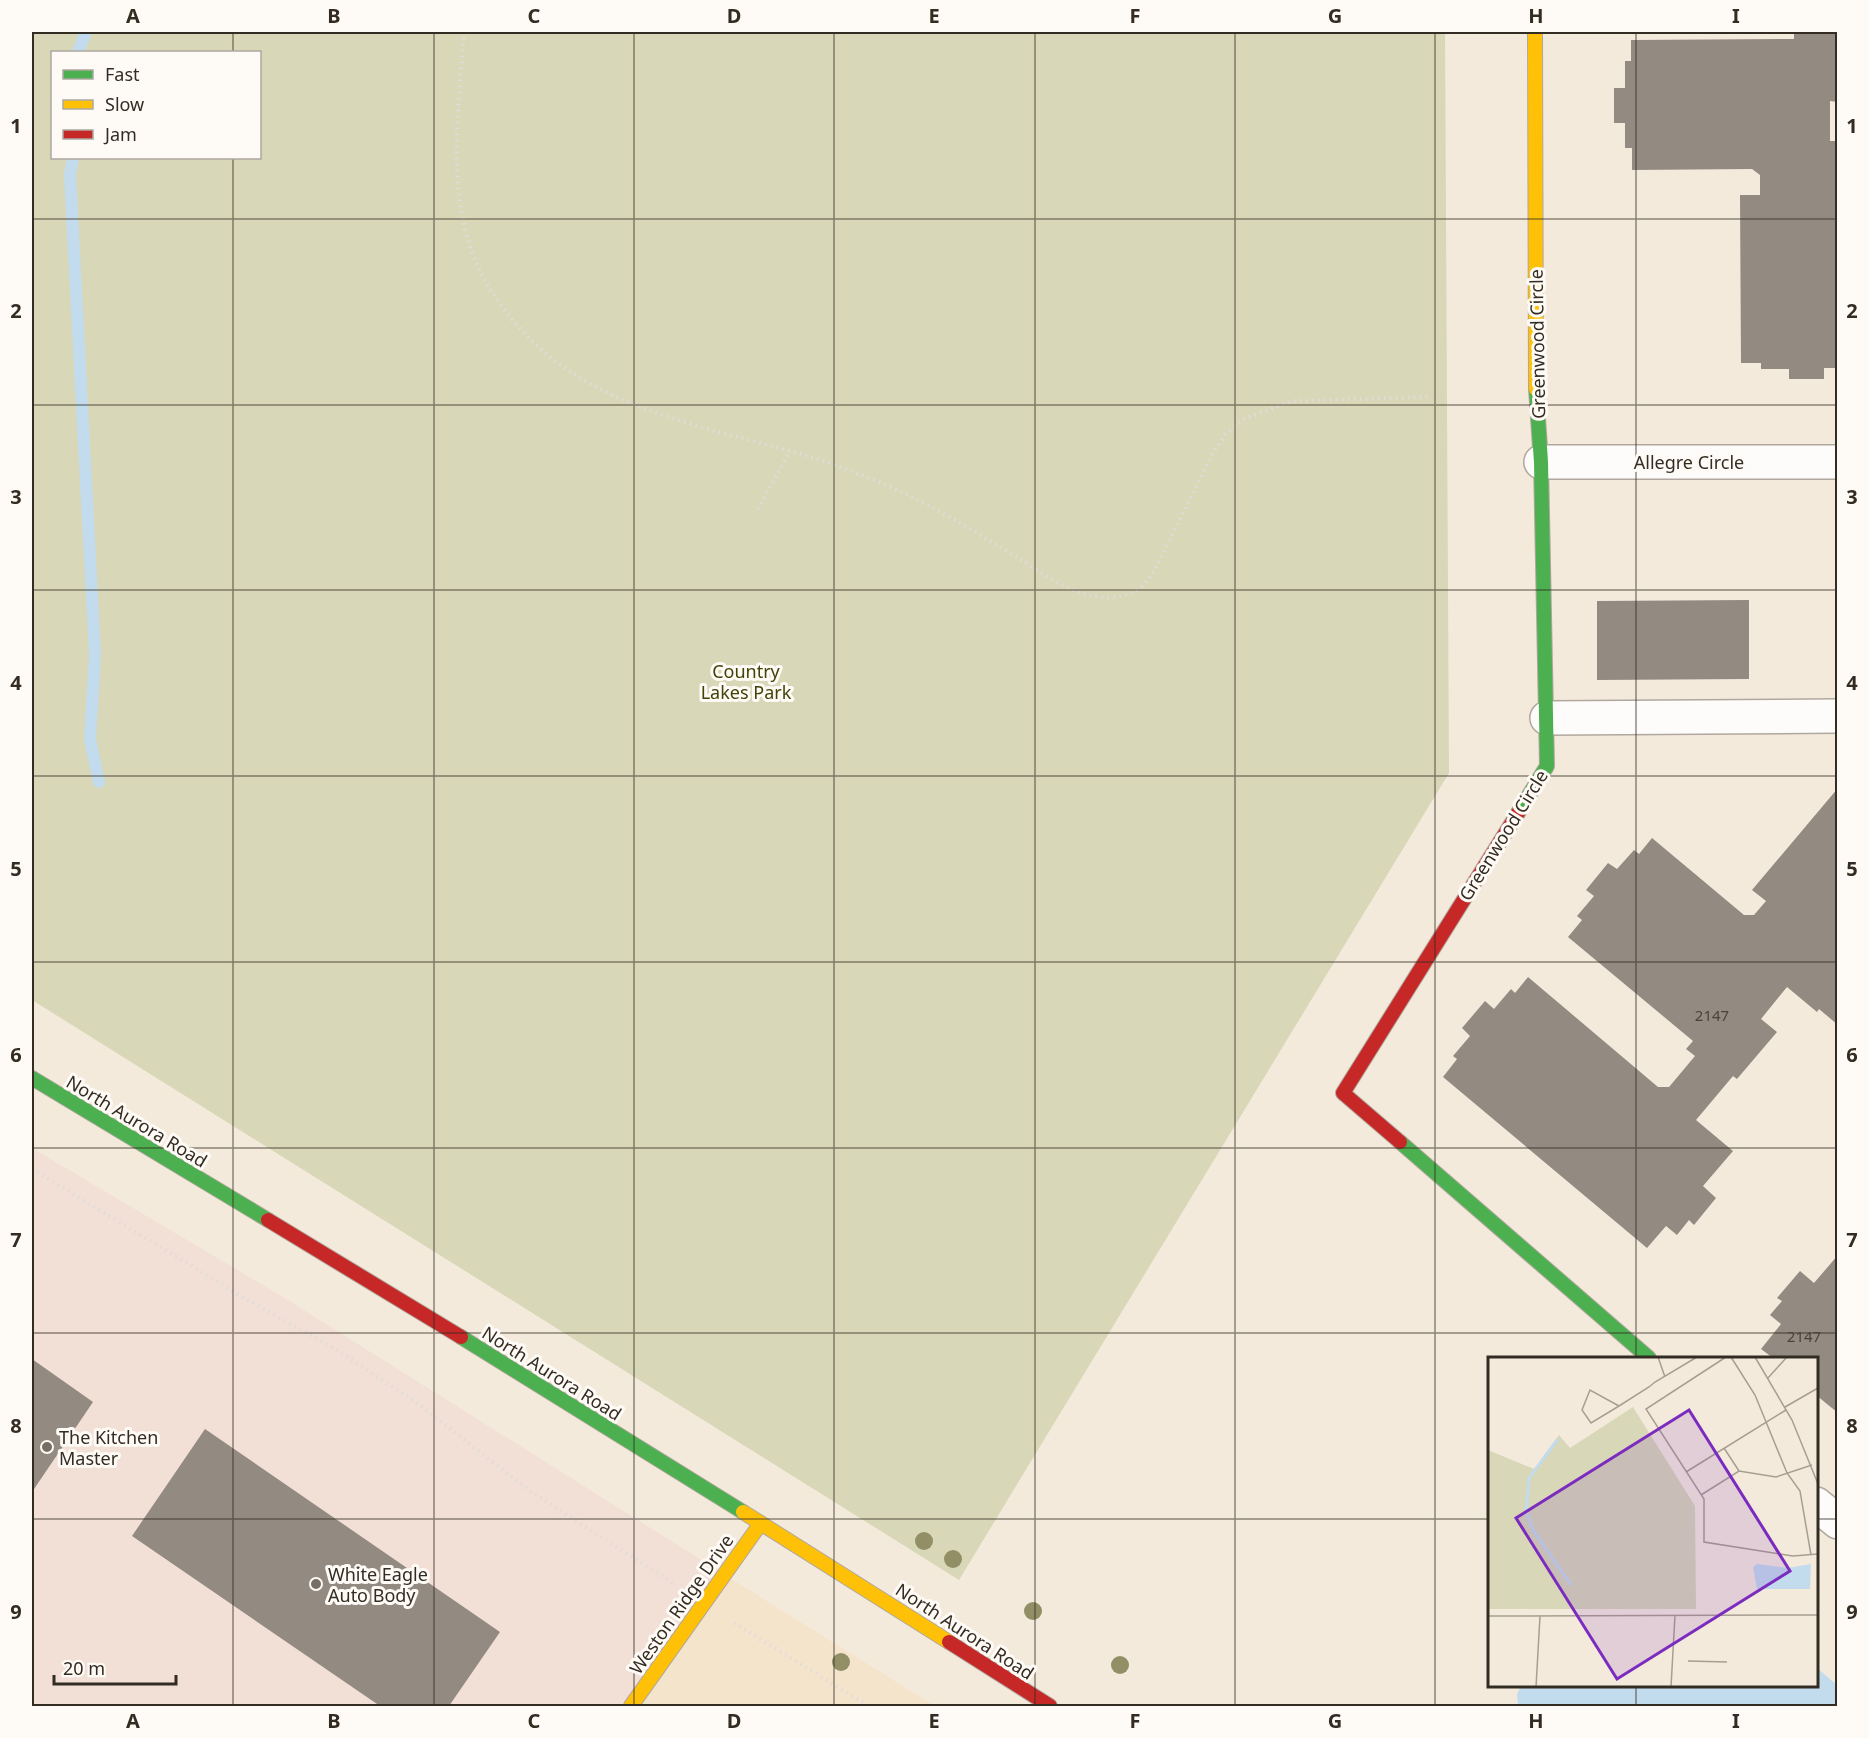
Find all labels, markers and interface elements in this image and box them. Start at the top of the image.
text: A [126,2,140,29]
text: B [327,2,341,29]
text: C [528,2,541,29]
text: D [727,2,741,29]
text: E [928,2,940,29]
text: F [1130,2,1140,29]
text: G [1328,2,1342,29]
text: H [1528,2,1544,29]
text: I [1732,2,1740,29]
legend [51,51,261,159]
text: Fast [105,62,140,86]
text: Slow [105,92,144,116]
text: 1 [10,112,22,139]
text: 1 [1846,112,1858,139]
text: Jam [103,122,137,146]
street label: Greenwood Circle [1524,269,1550,419]
text: 2 [10,297,22,324]
text: 2 [1846,297,1858,324]
street label: Allegre Circle [1634,450,1744,474]
text: 3 [10,483,22,510]
text: 3 [1846,483,1858,510]
park label: Country Lakes Park [701,659,792,704]
text: 4 [10,669,22,696]
text: 4 [1846,669,1858,696]
street label: Greenwood Circle [1453,765,1553,905]
text: 5 [10,855,22,882]
text: 5 [1846,855,1858,882]
house number: 2147 [1695,1005,1729,1025]
text: 6 [10,1041,22,1068]
text: 6 [1846,1041,1858,1068]
street label: North Aurora Road [62,1070,212,1172]
text: 7 [10,1226,22,1253]
text: 7 [1846,1226,1858,1253]
street label: North Aurora Road [478,1320,626,1426]
house number: 2147 [1787,1326,1821,1346]
inset map [1488,1357,1818,1687]
text: 8 [10,1412,22,1439]
text: 8 [1846,1412,1858,1439]
place label: The Kitchen Master [59,1425,158,1470]
marker: The Kitchen Master [40,1440,54,1454]
street label: Weston Ridge Drive [624,1529,738,1679]
place label: White Eagle Auto Body [328,1562,428,1607]
marker: White Eagle Auto Body [309,1577,323,1591]
street label: North Aurora Road [891,1577,1039,1685]
text: 9 [10,1598,22,1625]
text: 9 [1846,1598,1858,1625]
scale bar [54,1648,176,1686]
text: 20 m [63,1656,105,1680]
text: A [126,1707,140,1734]
text: B [327,1707,341,1734]
text: C [528,1707,541,1734]
text: D [727,1707,741,1734]
text: E [928,1707,940,1734]
text: F [1130,1707,1140,1734]
text: G [1328,1707,1342,1734]
text: H [1528,1707,1544,1734]
text: I [1732,1707,1740,1734]

